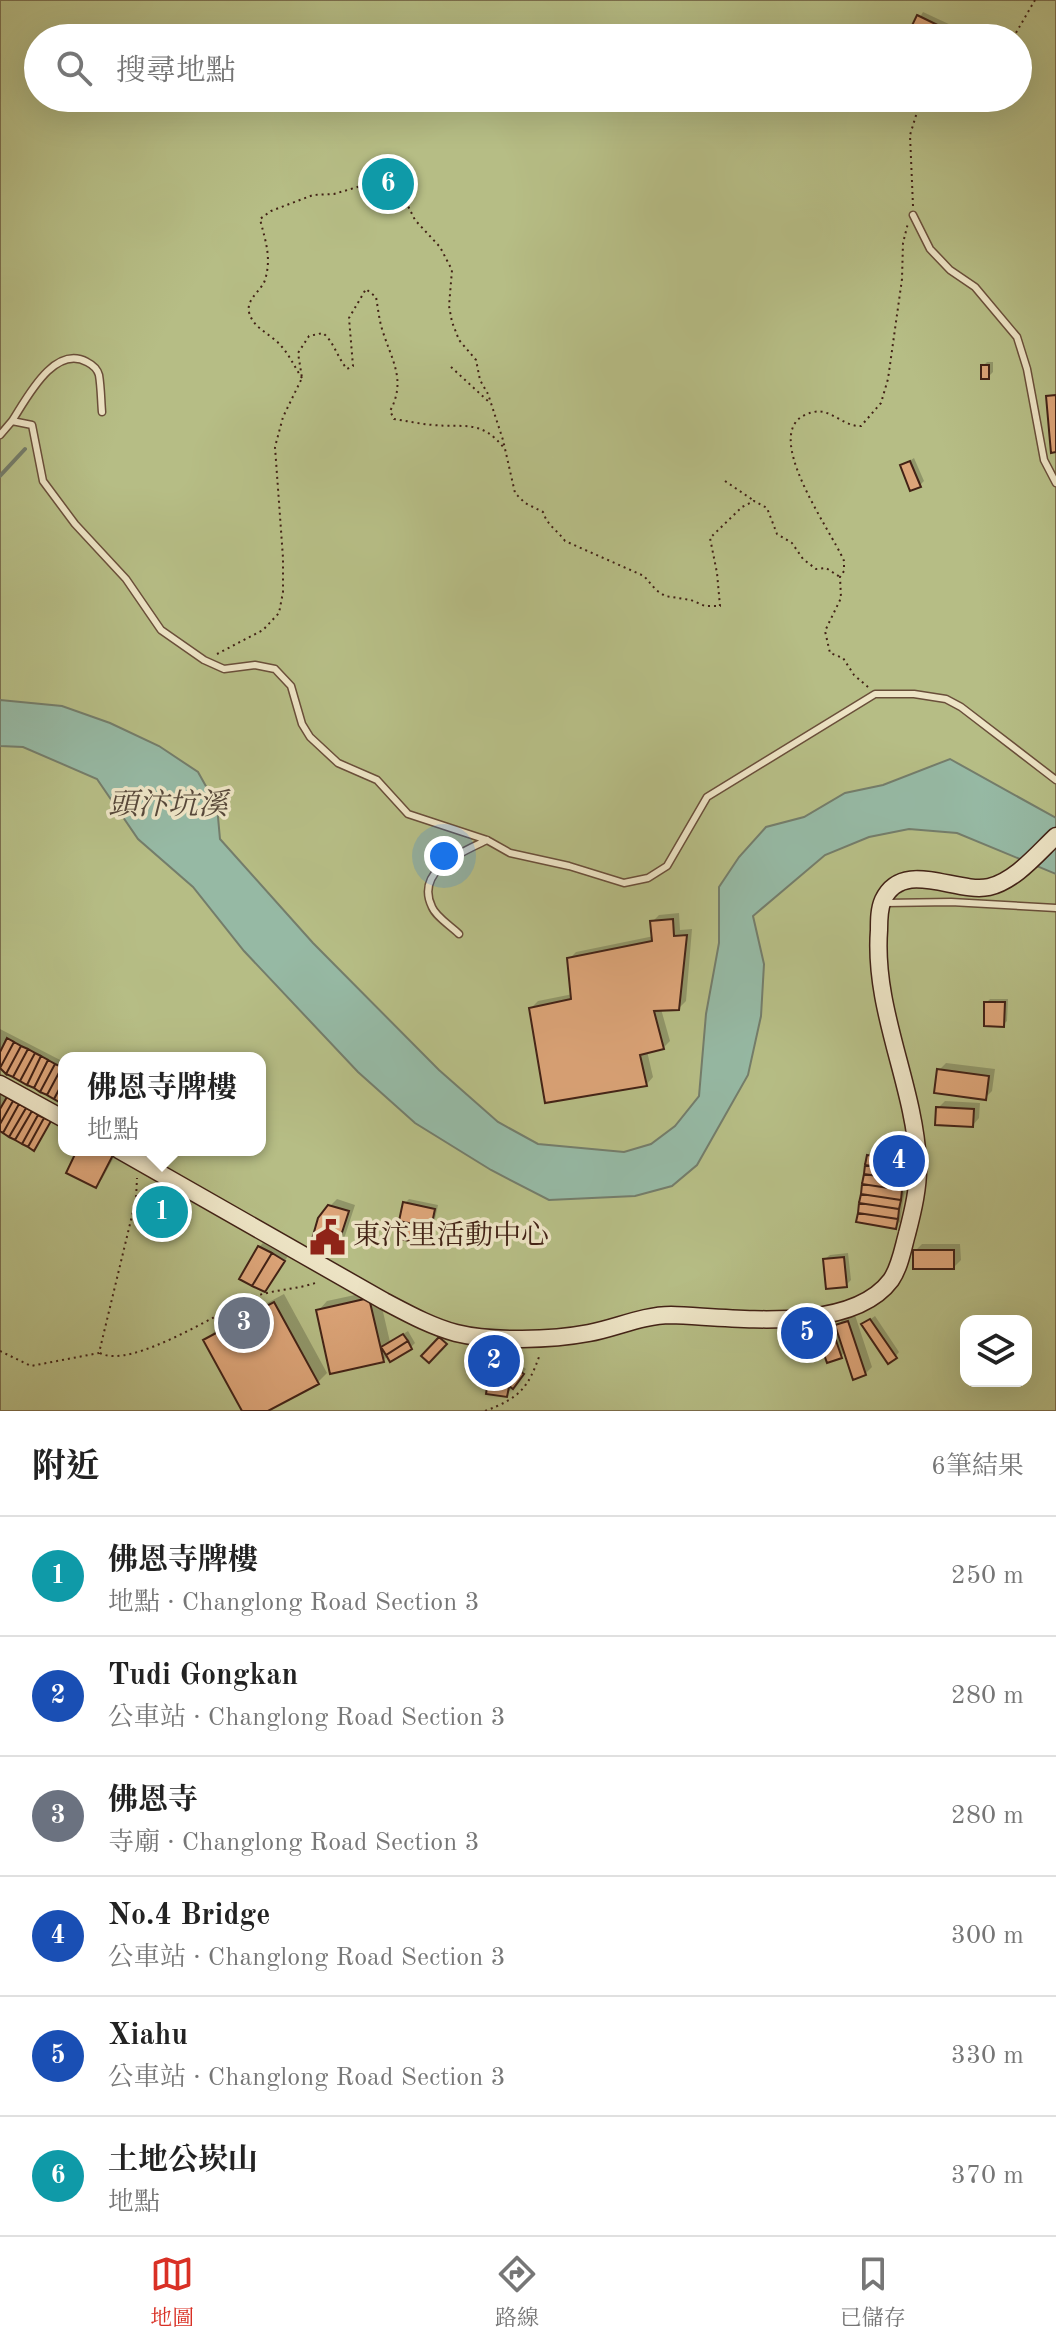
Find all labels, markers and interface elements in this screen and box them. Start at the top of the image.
search box [24,24,1032,112]
icon: search [52,46,96,90]
text: 搜尋地點 [116,57,236,87]
pin: 6 [362,154,414,214]
water label: 頭汴坑溪 [108,788,231,821]
your location [424,836,464,876]
popup [58,1052,266,1156]
text: 佛恩寺牌樓 [87,1074,237,1104]
text: 地點 [87,1118,139,1144]
pin: 4 [873,1131,925,1191]
pin: 1 [136,1182,188,1242]
public building icon: 東汴里活動中心 [308,1218,346,1256]
place label: 東汴里活動中心 [353,1220,549,1251]
pin: 3 [218,1293,270,1353]
pin: 5 [781,1303,833,1363]
map controls [960,1315,1032,1387]
button: layers [960,1315,1032,1387]
pin: 2 [468,1331,520,1391]
text: 附近 [32,1451,100,1485]
text: 6筆結果 [931,1454,1024,1480]
text: 佛恩寺牌樓 [108,1546,258,1576]
text: 1 [50,1563,66,1589]
text: 250 m [951,1563,1024,1589]
text: 地點 · Changlong Road Section 3 [108,1590,480,1616]
text: Tudi Gongkan [108,1661,298,1691]
text: 2 [50,1683,66,1709]
text: 280 m [951,1683,1024,1709]
text: 公車站 · Changlong Road Section 3 [108,1705,506,1731]
text: 佛恩寺 [108,1786,198,1816]
text: 3 [50,1803,66,1829]
text: 280 m [951,1803,1024,1829]
text: 寺廟 · Changlong Road Section 3 [108,1830,480,1856]
text: No.4 Bridge [108,1901,270,1931]
text: 4 [50,1923,66,1949]
text: 300 m [951,1923,1024,1949]
text: 公車站 · Changlong Road Section 3 [108,1945,506,1971]
text: Xiahu [108,2021,188,2051]
text: 5 [50,2043,66,2069]
text: 330 m [951,2043,1024,2069]
text: 公車站 · Changlong Road Section 3 [108,2065,506,2091]
text: 土地公崁山 [108,2146,258,2176]
text: 6 [50,2163,66,2189]
text: 370 m [951,2163,1024,2189]
text: 地點 [108,2190,160,2216]
tab: 地圖 [150,2252,194,2333]
tab: 路線 [495,2252,539,2333]
tab: 已儲存 [840,2252,906,2333]

